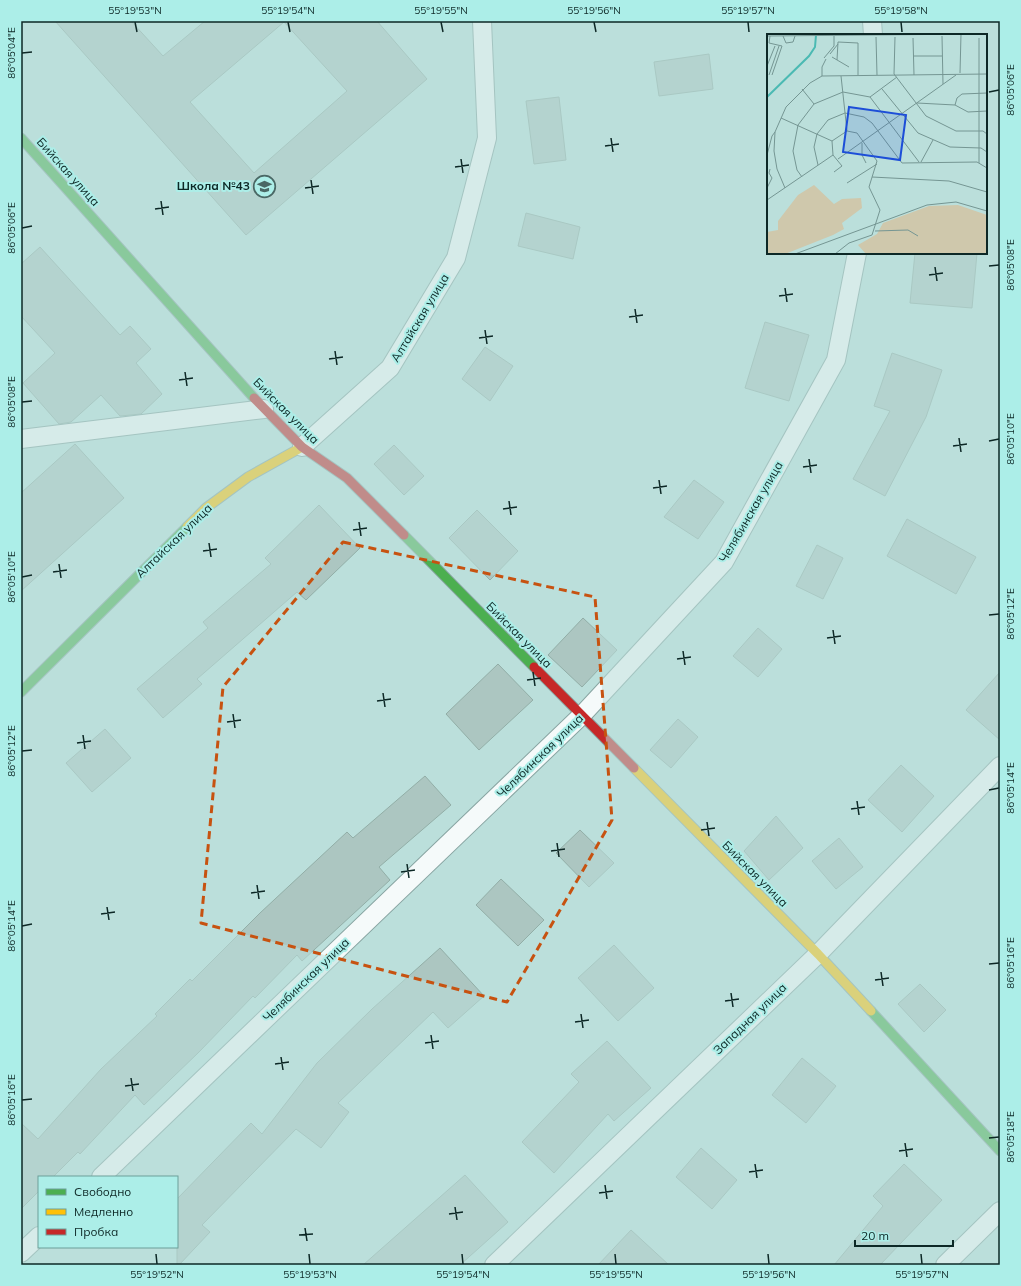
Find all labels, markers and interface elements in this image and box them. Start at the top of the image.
text: 55°19'53"N [108,4,162,17]
text: 55°19'54"N [261,4,315,17]
text: 55°19'55"N [414,4,468,17]
text: 55°19'56"N [567,4,621,17]
text: 55°19'57"N [721,4,775,17]
text: 55°19'58"N [874,4,928,17]
text: 86°05'04"E [5,27,18,79]
inset map [767,34,987,254]
text: 86°05'06"E [1004,64,1017,116]
street label: Бийская улица [34,134,103,209]
school or university icon: Школа №43 [252,173,278,199]
place label: Школа №43 [177,178,250,193]
text: 86°05'06"E [5,202,18,254]
text: 86°05'08"E [1004,239,1017,291]
street label: Алтайская улица [387,271,452,365]
street label: Бийская улица [250,375,322,447]
text: 86°05'08"E [5,376,18,428]
text: 86°05'10"E [1004,413,1017,465]
street label: Челябинская улица [715,458,786,565]
street label: Алтайская улица [132,500,215,581]
text: 86°05'10"E [5,551,18,603]
text: 86°05'12"E [1004,588,1017,640]
street label: Бийская улица [483,599,555,671]
street label: Челябинская улица [493,711,586,801]
text: 86°05'12"E [5,725,18,777]
text: 86°05'14"E [1004,762,1017,814]
street label: Бийская улица [719,838,791,910]
text: 86°05'14"E [5,900,18,952]
street label: Челябинская улица [259,935,352,1025]
text: 86°05'16"E [1004,937,1017,989]
street label: Западная улица [710,980,789,1057]
text: 86°05'16"E [5,1074,18,1126]
text: 86°05'18"E [1004,1111,1017,1163]
legend [38,1176,178,1248]
text: Свободно [74,1184,131,1199]
text: Медленно [74,1204,133,1219]
scale bar [855,1222,953,1248]
text: Пробка [74,1224,118,1239]
text: 20 m [861,1228,889,1243]
text: 55°19'52"N [130,1268,184,1281]
text: 55°19'53"N [283,1268,337,1281]
text: 55°19'54"N [436,1268,490,1281]
text: 55°19'55"N [589,1268,643,1281]
text: 55°19'56"N [742,1268,796,1281]
text: 55°19'57"N [895,1268,949,1281]

